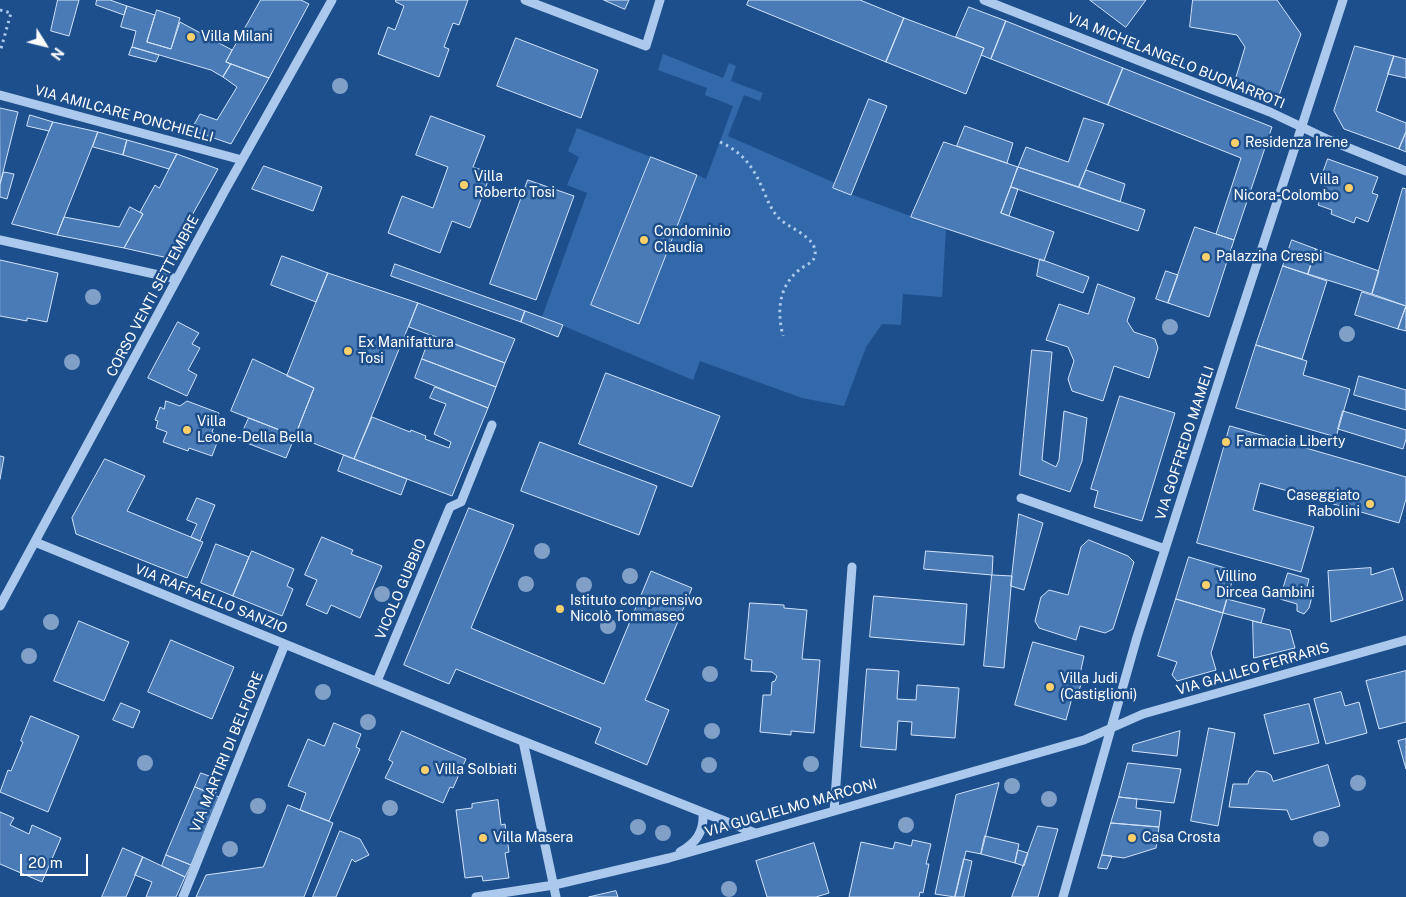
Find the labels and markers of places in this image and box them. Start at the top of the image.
place label: Villa Milani [201,29,273,45]
marker: Villa Milani [185,31,197,43]
place label: Residenza Irene [1245,135,1348,151]
marker: Residenza Irene [1229,137,1241,149]
place label: Villa Roberto Tosi [474,169,555,202]
place label: Villa Nicora-Colombo [1234,172,1339,204]
marker: Villa Roberto Tosi [458,179,470,191]
marker: Villa Nicora-Colombo [1343,182,1355,194]
place label: Condominio Claudia [654,224,731,256]
marker: Condominio Claudia [638,234,650,246]
place label: Palazzina Crespi [1216,249,1323,265]
marker: Palazzina Crespi [1200,251,1212,263]
place label: Ex Manifattura Tosi [358,335,454,368]
marker: Ex Manifattura Tosi [342,345,354,357]
place label: Villa Leone-Della Bella [197,414,312,447]
marker: Villa Leone-Della Bella [181,424,193,436]
place label: Farmacia Liberty [1236,434,1345,450]
marker: Farmacia Liberty [1220,436,1232,448]
place label: Caseggiato Rabolini [1286,488,1360,520]
marker: Caseggiato Rabolini [1364,498,1376,510]
place label: Villino Dircea Gambini [1216,569,1315,602]
marker: Villino Dircea Gambini [1200,579,1212,591]
place label: Istituto comprensivo Nicolò Tommaseo [570,593,702,626]
marker: Istituto comprensivo Nicolò Tommaseo [554,603,566,615]
place label: Villa Judi (Castiglioni) [1060,671,1137,704]
marker: Villa Judi (Castiglioni) [1044,681,1056,693]
place label: Villa Solbiati [435,762,517,778]
marker: Villa Solbiati [419,764,431,776]
place label: Villa Masera [493,830,573,846]
place label: Casa Crosta [1142,830,1220,846]
marker: Villa Masera [477,832,489,844]
marker: Casa Crosta [1126,832,1138,844]

